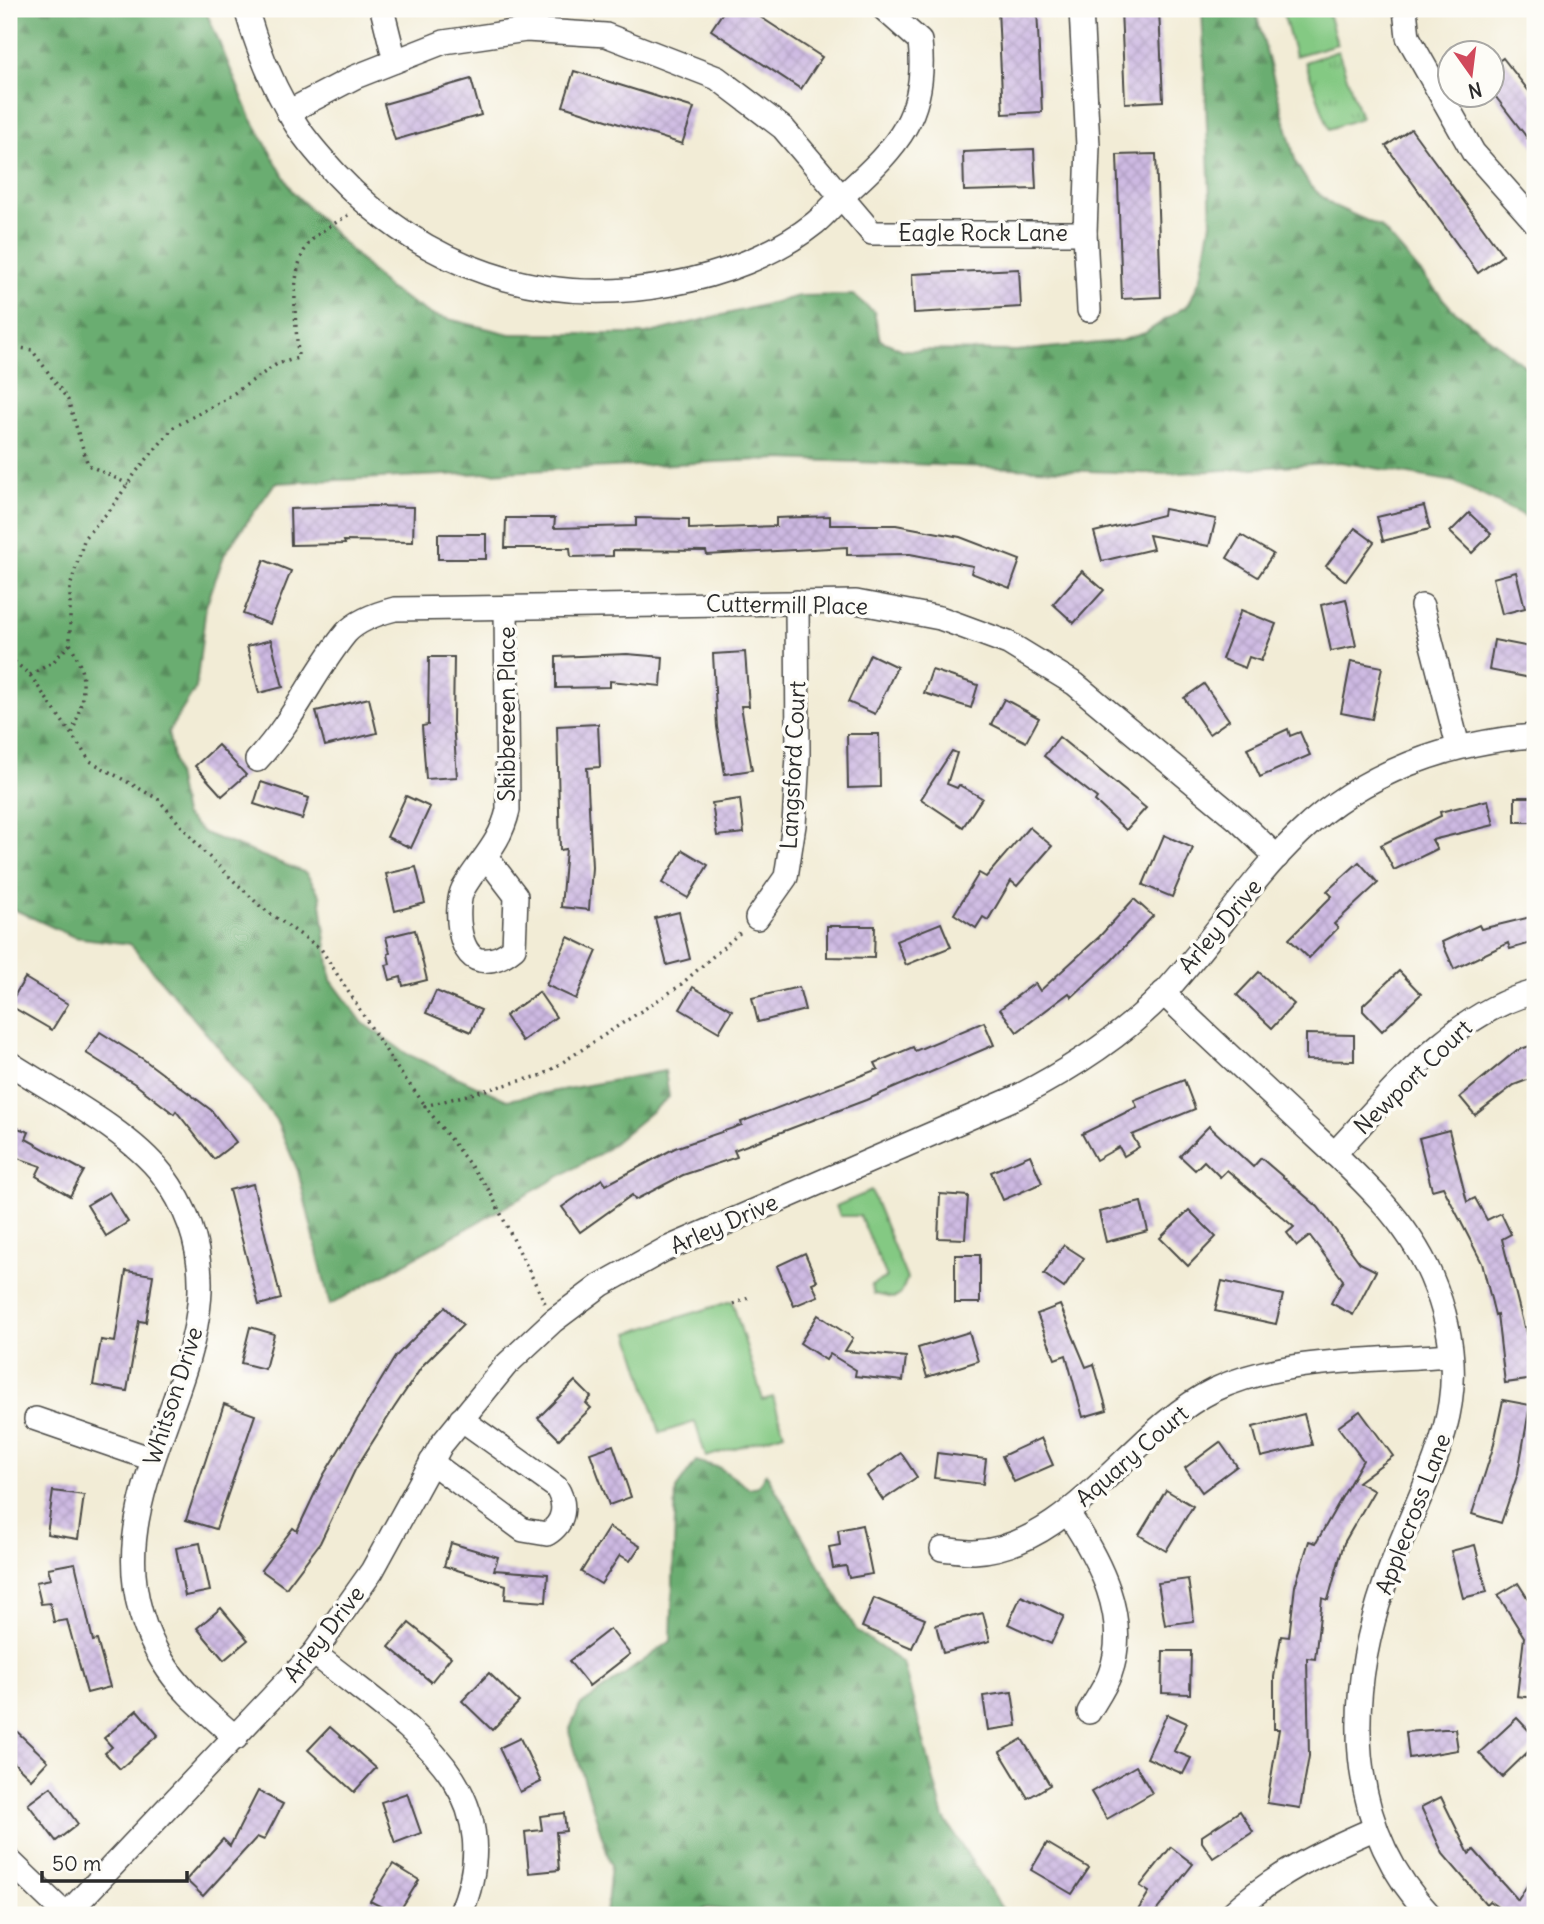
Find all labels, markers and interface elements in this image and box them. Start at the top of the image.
north arrow [1436,38,1506,108]
text: N [1466,77,1484,104]
street label: Eagle Rock Lane [898,218,1068,247]
street label: Cuttermill Place [706,589,868,620]
street label: Skibbereen Place [492,626,521,802]
street label: Langsford Court [774,680,811,850]
street label: Arley Drive [1172,872,1268,979]
street label: Newport Court [1347,1013,1478,1140]
street label: Arley Drive [666,1187,782,1260]
street label: Whitson Drive [137,1323,209,1469]
street label: Aquary Court [1069,1399,1194,1513]
street label: Applecross Lane [1369,1429,1457,1598]
street label: Arley Drive [277,1580,370,1688]
scale bar [42,1840,187,1884]
text: 50 m [52,1850,101,1877]

